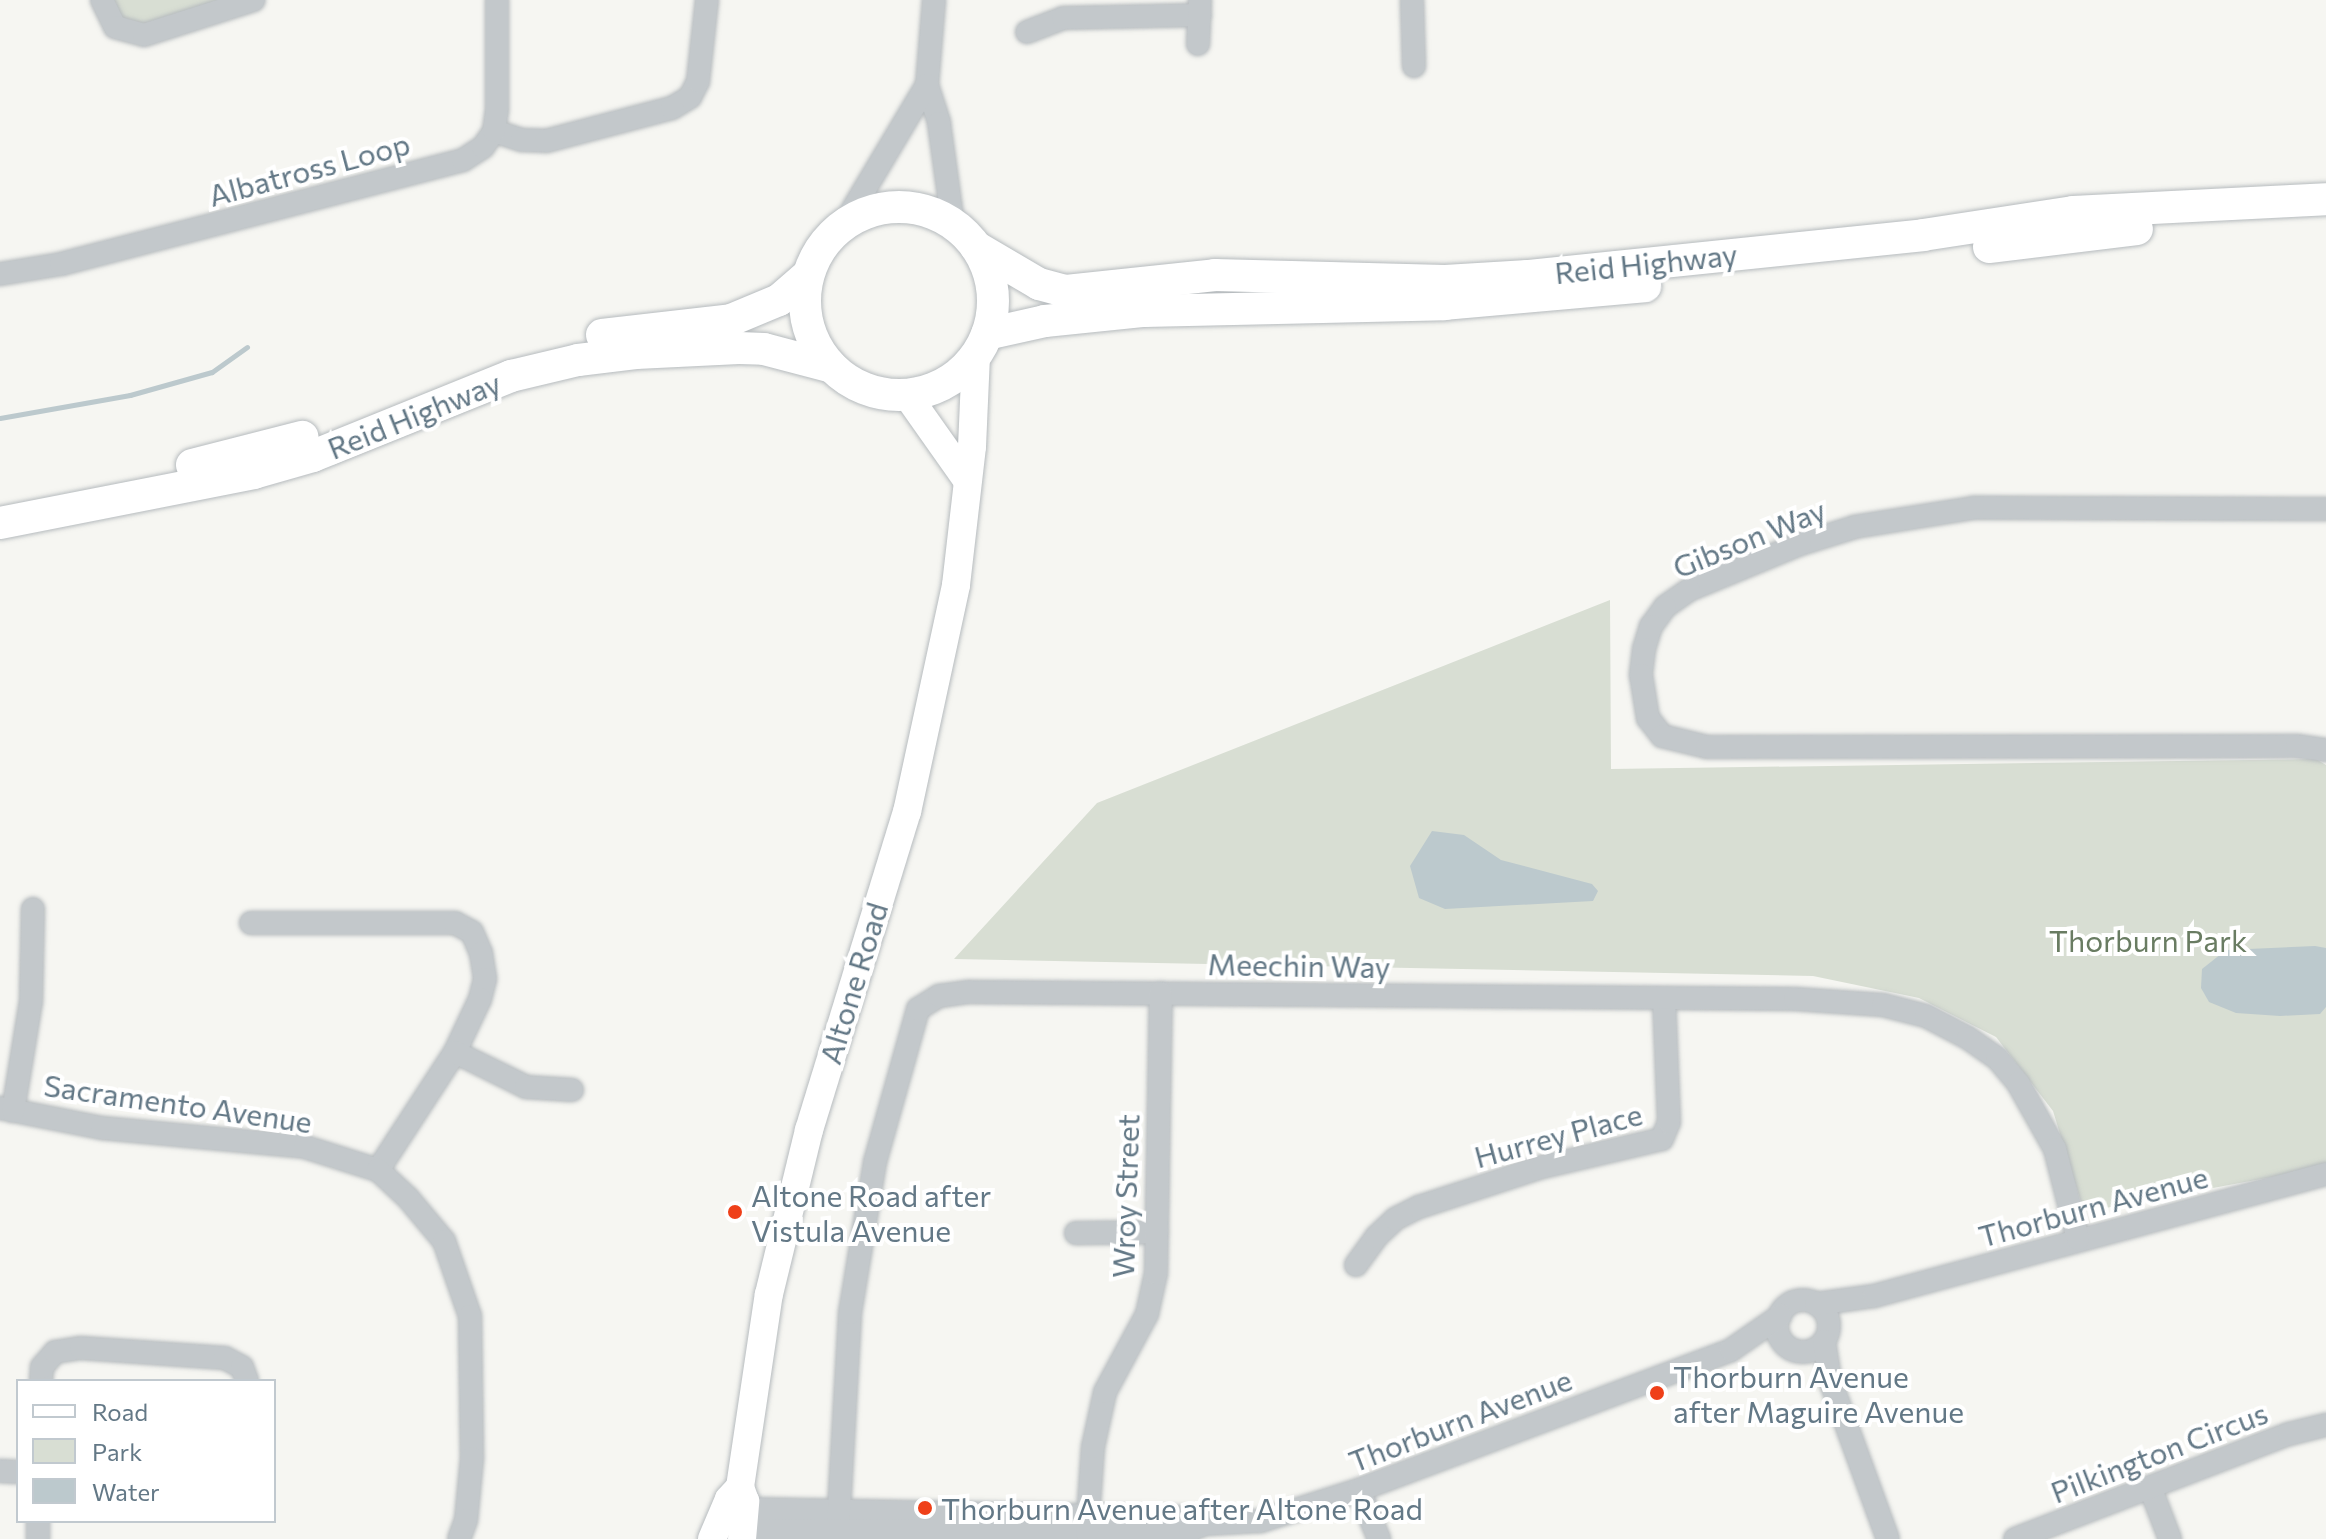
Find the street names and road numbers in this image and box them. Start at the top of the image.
street label: Albatross Loop [204,125,414,213]
street label: Reid Highway [1553,236,1739,290]
street label: Reid Highway [322,364,506,466]
street label: Gibson Way [1667,491,1831,585]
street label: Altone Road [811,898,895,1068]
street label: Meechin Way [1207,945,1391,985]
street label: Sacramento Avenue [42,1066,314,1140]
street label: Hurrey Place [1470,1095,1646,1175]
street label: Wroy Street [1104,1113,1146,1279]
street label: Thorburn Avenue [1974,1158,2212,1254]
street label: Thorburn Avenue [1344,1361,1576,1479]
street label: Pilkington Circus [2045,1394,2273,1510]

